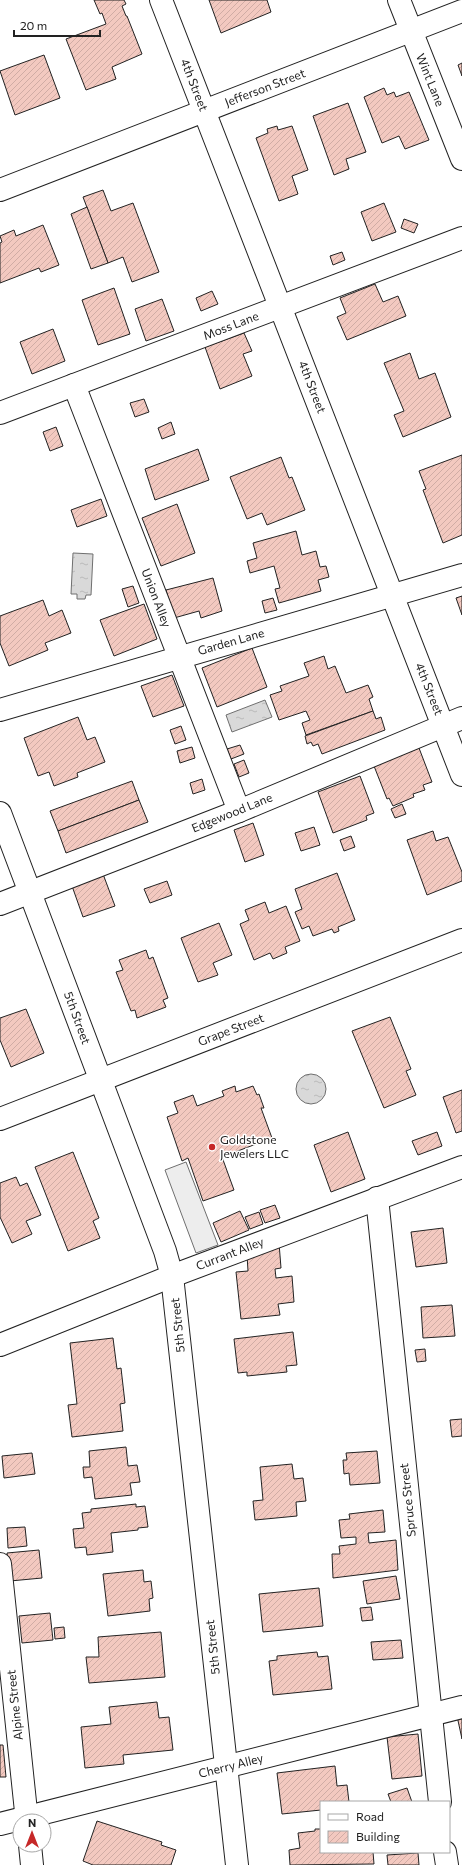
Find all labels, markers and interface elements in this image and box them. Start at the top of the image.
scale bar [14,12,100,38]
text: 20 m [20,18,47,32]
street label: Wint Lane [414,51,448,108]
street label: 4th Street [179,56,211,113]
street label: Jefferson Street [222,65,307,110]
street label: Moss Lane [201,308,260,342]
street label: 4th Street [297,358,329,415]
street label: Union Alley [139,566,175,629]
street label: Garden Lane [196,625,266,657]
street label: 4th Street [413,660,447,717]
street label: Edgewood Lane [189,789,274,835]
street label: 5th Street [62,989,94,1046]
street label: Grape Street [196,1010,266,1048]
place label: Goldstone Jewelers LLC [220,1132,289,1161]
marker: Goldstone Jewelers LLC [207,1142,217,1152]
street label: Currant Alley [194,1234,266,1272]
street label: 5th Street [167,1297,187,1353]
street label: Spruce Street [396,1462,418,1538]
street label: 5th Street [202,1619,222,1675]
street label: Alpine Street [3,1669,25,1741]
street label: Cherry Alley [197,1750,265,1780]
legend [320,1801,450,1853]
text: Road [356,1809,384,1823]
north arrow [12,1813,52,1853]
text: N [28,1816,36,1829]
text: Building [356,1829,400,1843]

